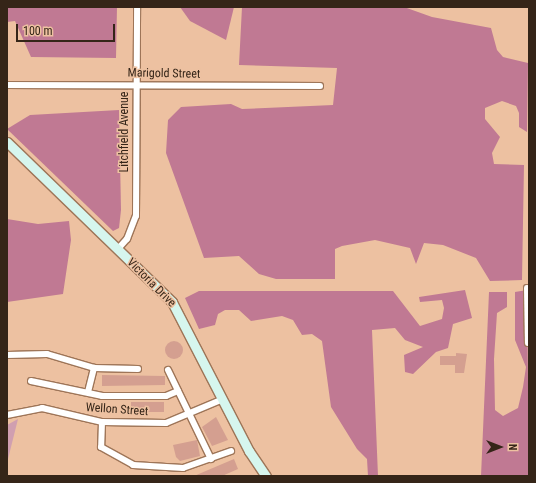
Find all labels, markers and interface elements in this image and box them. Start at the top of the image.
scale bar [18,16,117,42]
text: 100 m [23,24,53,38]
street label: Marigold Street [128,66,200,82]
street label: Litchfield Avenue [118,92,132,172]
street label: Victoria Drive [124,256,178,310]
street label: Wellon Street [85,401,149,419]
north arrow [480,427,520,467]
text: N [506,444,519,450]

